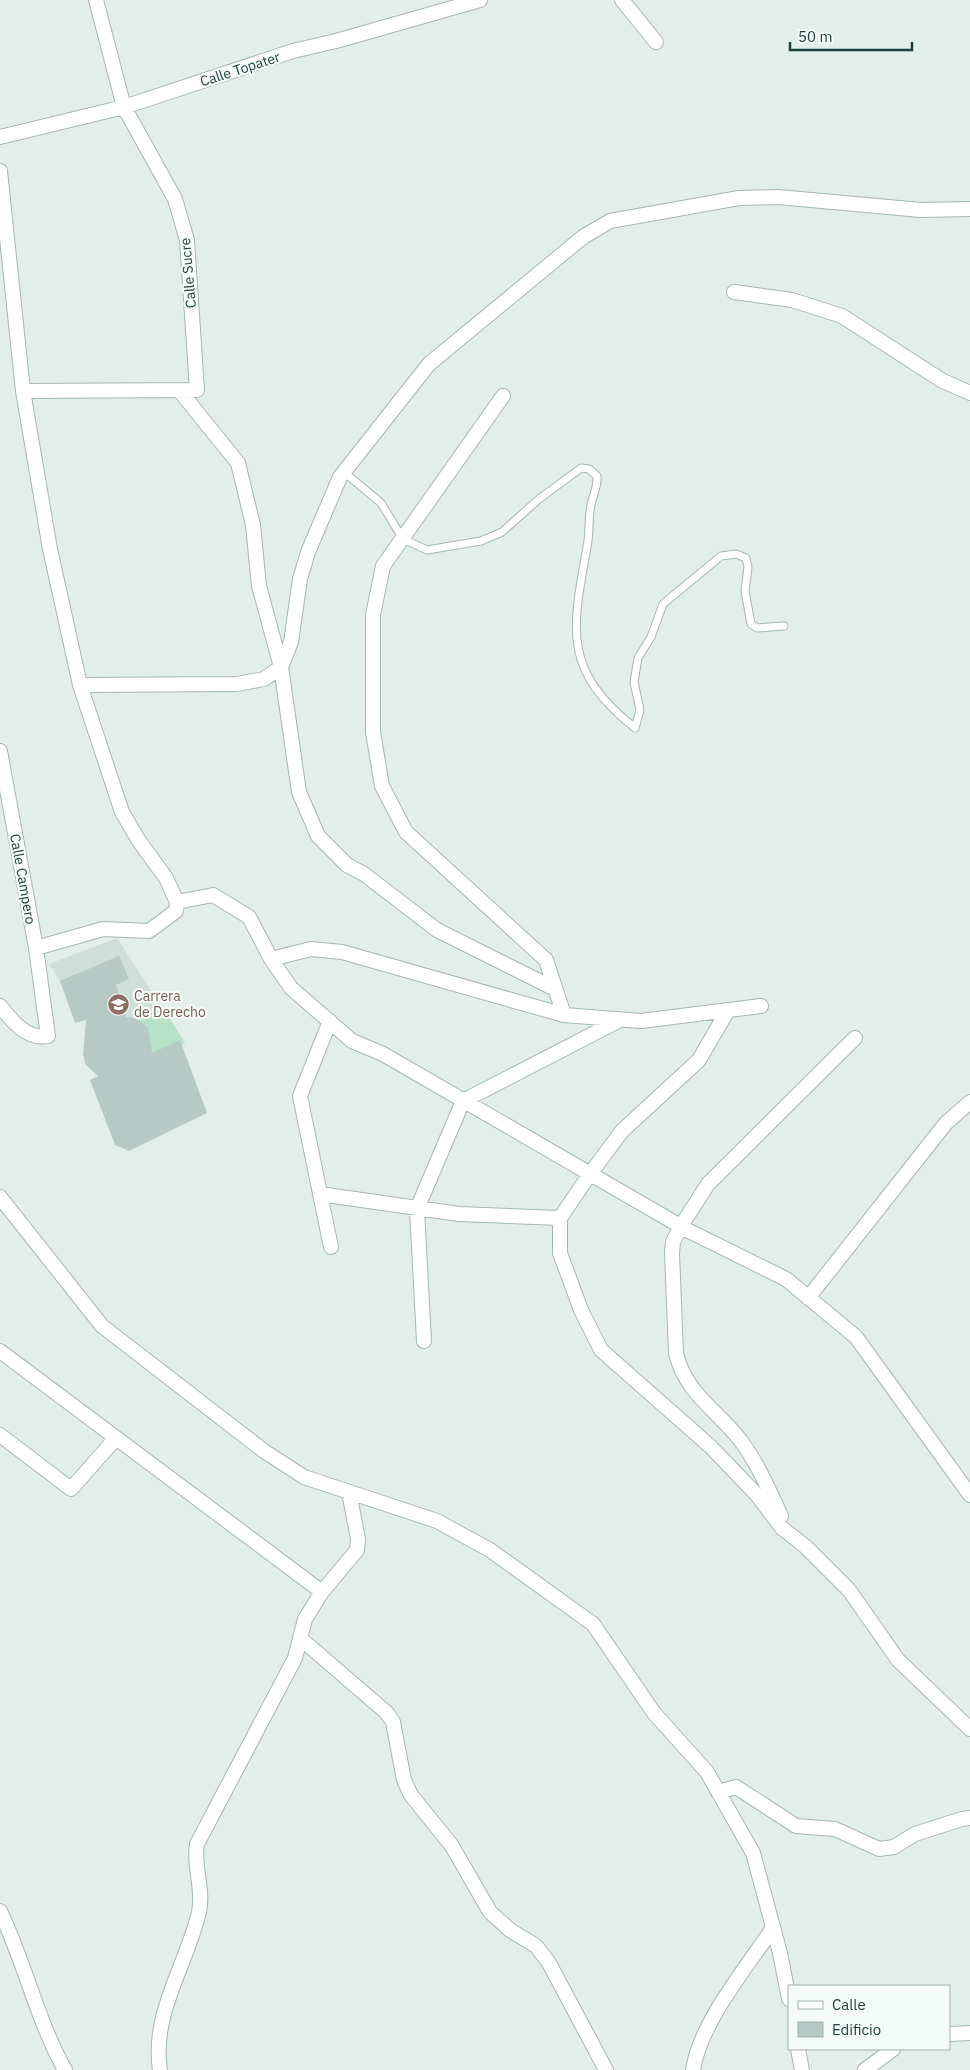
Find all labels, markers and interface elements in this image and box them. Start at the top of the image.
scale bar [790,20,912,52]
text: 50 m [798,27,833,46]
street label: Calle Topater [198,48,282,90]
street label: Calle Sucre [176,237,200,309]
street label: Calle Campero [6,832,40,926]
place label: Carrera de Derecho [134,987,206,1021]
school or university icon: Carrera de Derecho [106,992,130,1016]
legend [788,1985,950,2050]
text: Calle [832,1995,866,2014]
text: Edificio [832,2020,881,2039]

